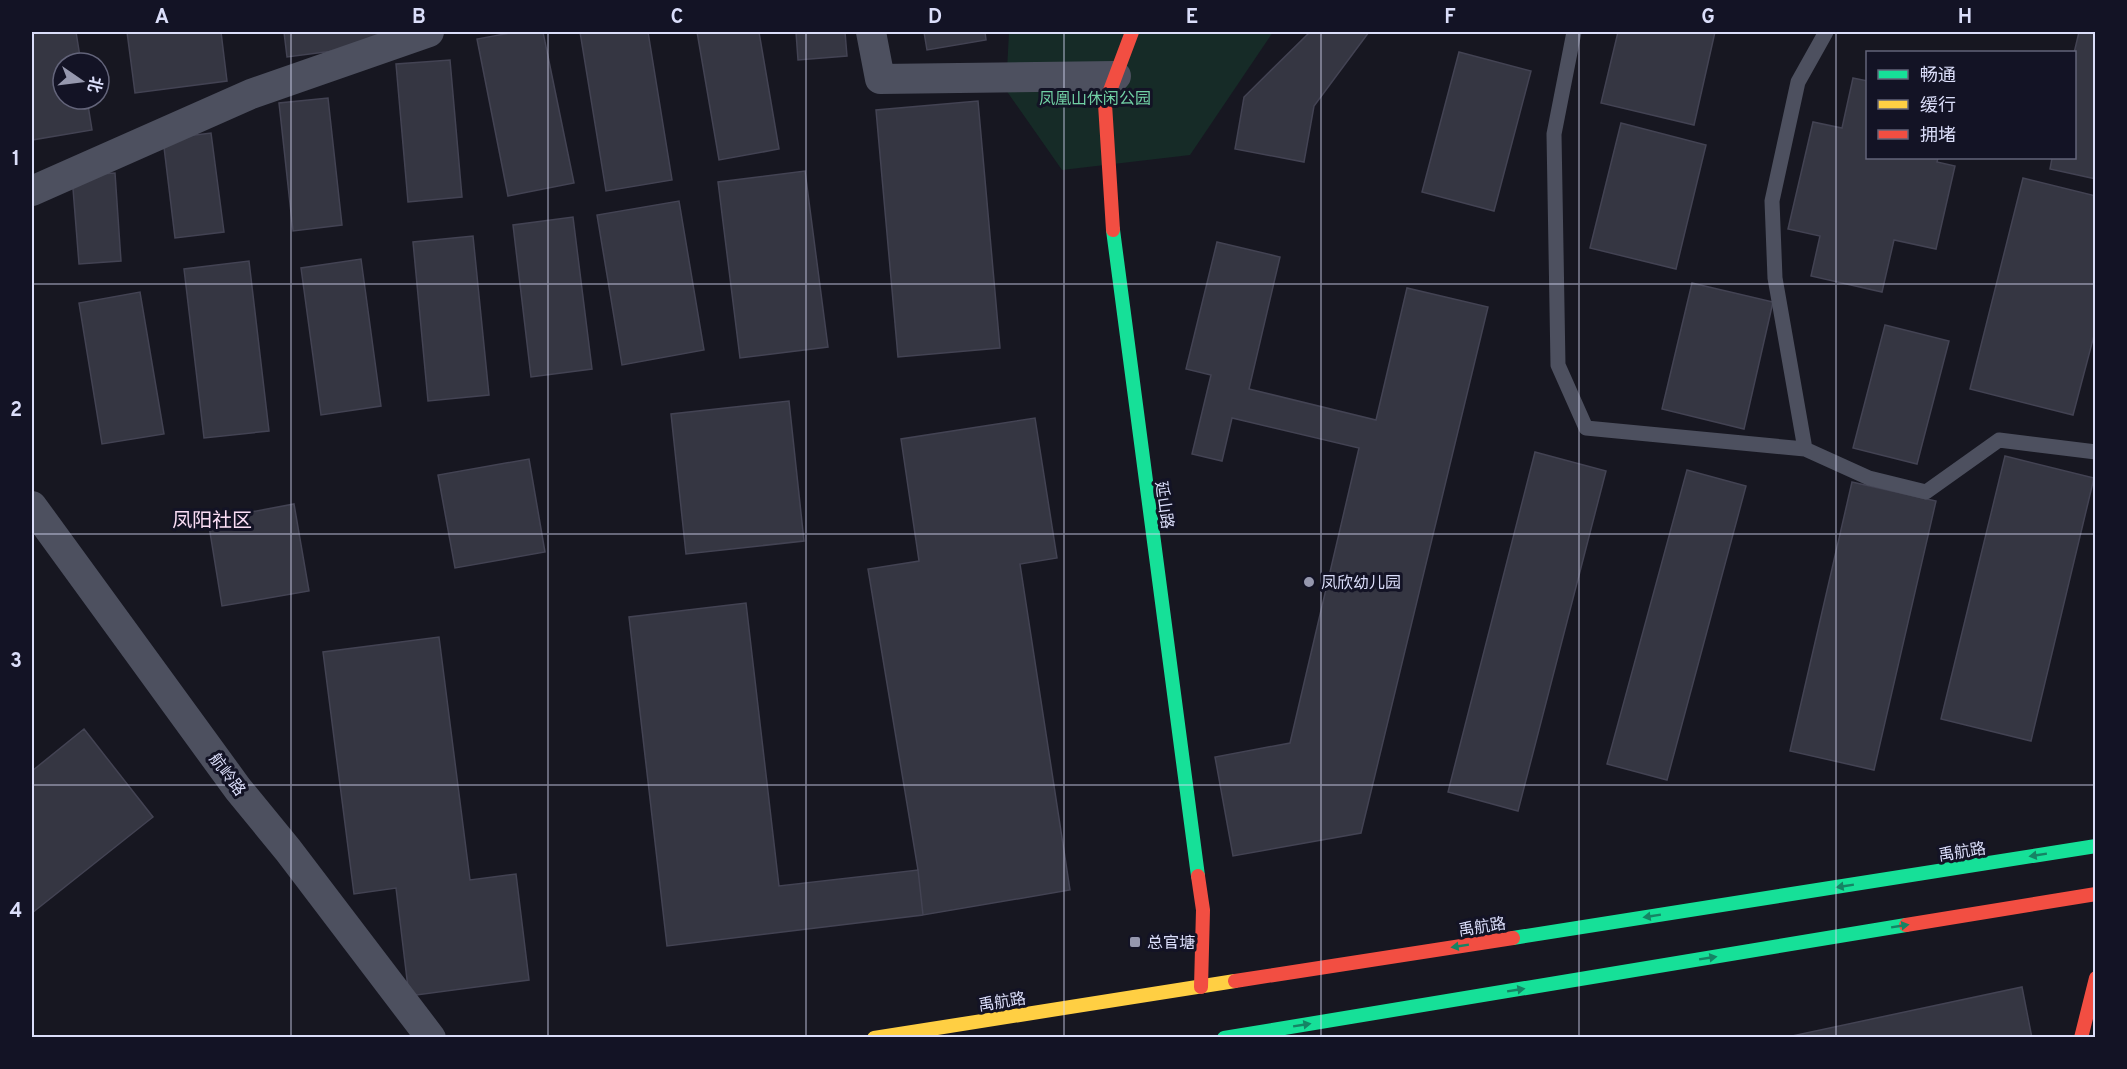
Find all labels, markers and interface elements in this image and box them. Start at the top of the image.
text: A [155,5,169,31]
text: B [412,5,426,31]
text: C [671,5,683,31]
text: D [928,5,942,31]
text: E [1186,5,1198,31]
text: F [1444,5,1456,31]
text: G [1701,5,1715,31]
text: H [1958,5,1972,31]
north arrow [51,51,111,111]
legend [1866,51,2076,159]
text: 畅通 [1920,65,1956,88]
text: 北 [82,74,105,94]
park label: 凤凰山休闲公园 [1039,90,1151,110]
text: 缓行 [1920,95,1956,118]
text: 拥堵 [1920,125,1956,148]
text: 1 [12,147,20,173]
text: 2 [10,398,22,424]
street label: 延山路 [1150,480,1176,530]
district label: 凤阳社区 [172,509,252,535]
place label: 凤欣幼儿园 [1321,574,1401,594]
marker: 凤欣幼儿园 [1302,575,1316,589]
text: 3 [10,649,22,675]
street label: 航岭路 [204,750,249,800]
street label: 禹航路 [1937,839,1988,867]
one-way arrow [2028,851,2047,860]
one-way arrow [1835,881,1854,890]
text: 4 [10,899,22,925]
one-way arrow [1643,912,1662,921]
street label: 禹航路 [1457,914,1508,942]
one-way arrow [1891,921,1910,930]
place label: 总官塘 [1147,934,1195,954]
marker: 总官塘 [1128,935,1142,949]
one-way arrow [1450,942,1469,951]
one-way arrow [1699,953,1718,962]
one-way arrow [1506,985,1525,994]
street label: 禹航路 [977,989,1028,1017]
one-way arrow [1293,1020,1312,1029]

